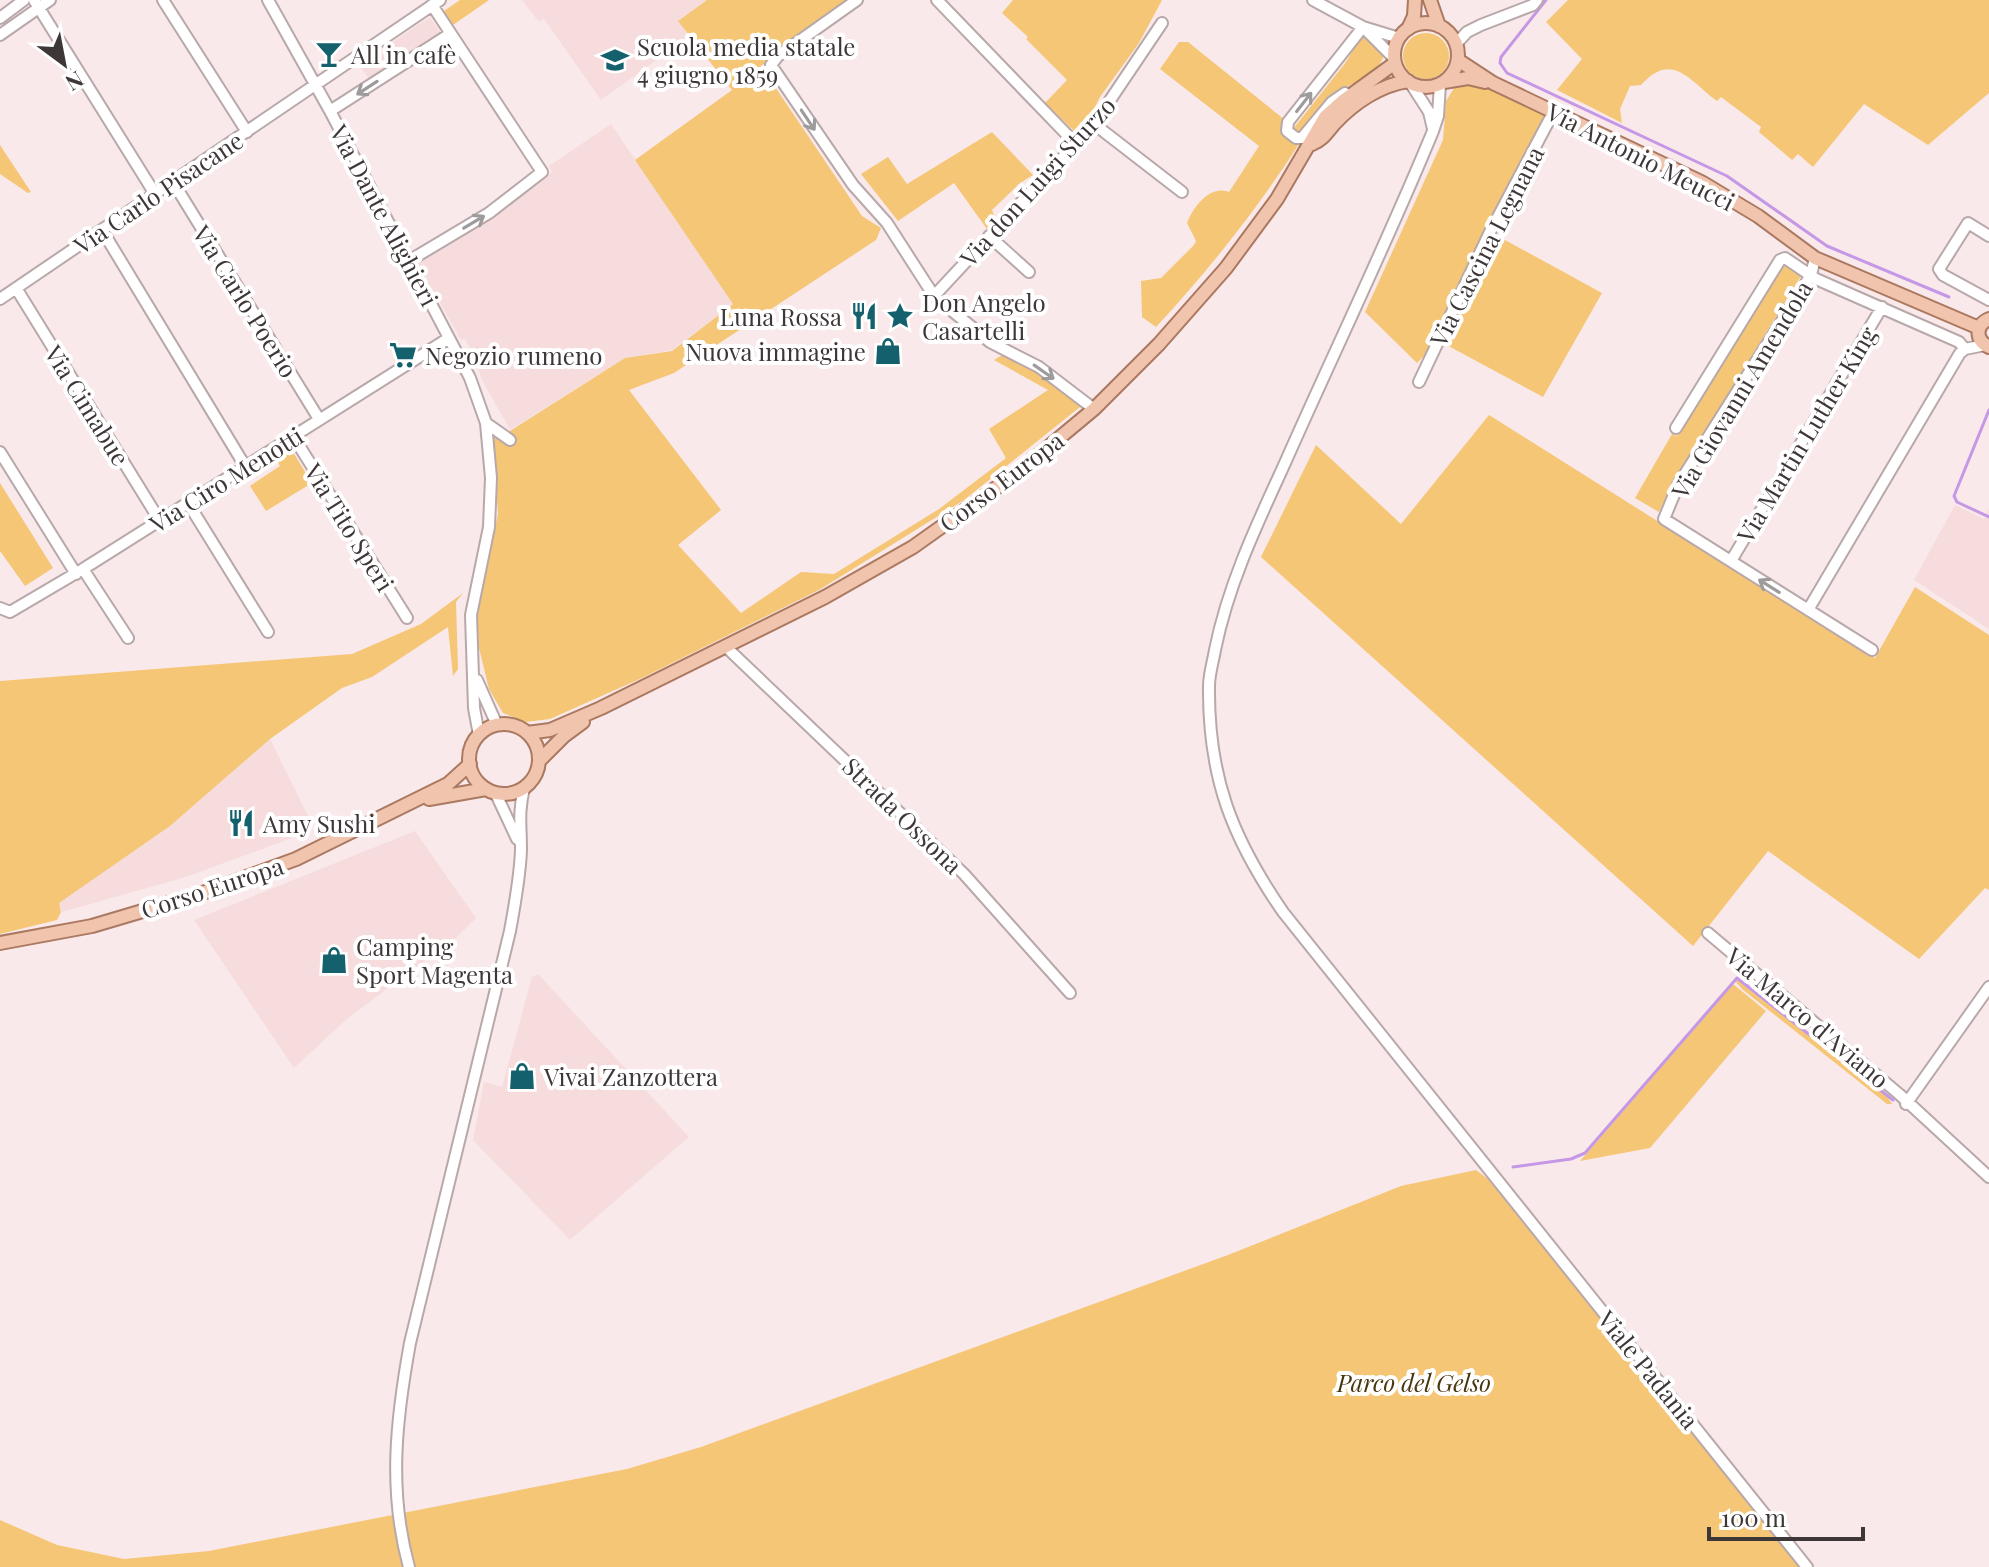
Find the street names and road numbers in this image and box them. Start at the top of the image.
street label: Via don Luigi Sturzo [952,89,1122,273]
street label: Via Antonio Meucci [1541,94,1740,217]
street label: Via Dante Alighieri [323,118,446,311]
street label: Via Carlo Pisacane [66,124,249,261]
street label: Via Cascina Legnana [1421,140,1550,352]
street label: Via Carlo Poerio [186,218,306,383]
street label: Via Giovanni Amendola [1663,274,1819,505]
street label: Via Martin Luther King [1728,320,1883,549]
street label: Via Cimabue [38,338,137,471]
street label: Via Ciro Menotti [142,419,309,540]
street label: Corso Europa [932,424,1070,538]
street label: Via Tito Speri [298,456,402,597]
street label: Strada Ossona [836,750,970,880]
street label: Corso Europa [137,849,287,925]
street label: Via Marco d'Aviano [1719,939,1896,1095]
street label: Viale Padania [1591,1303,1707,1435]

